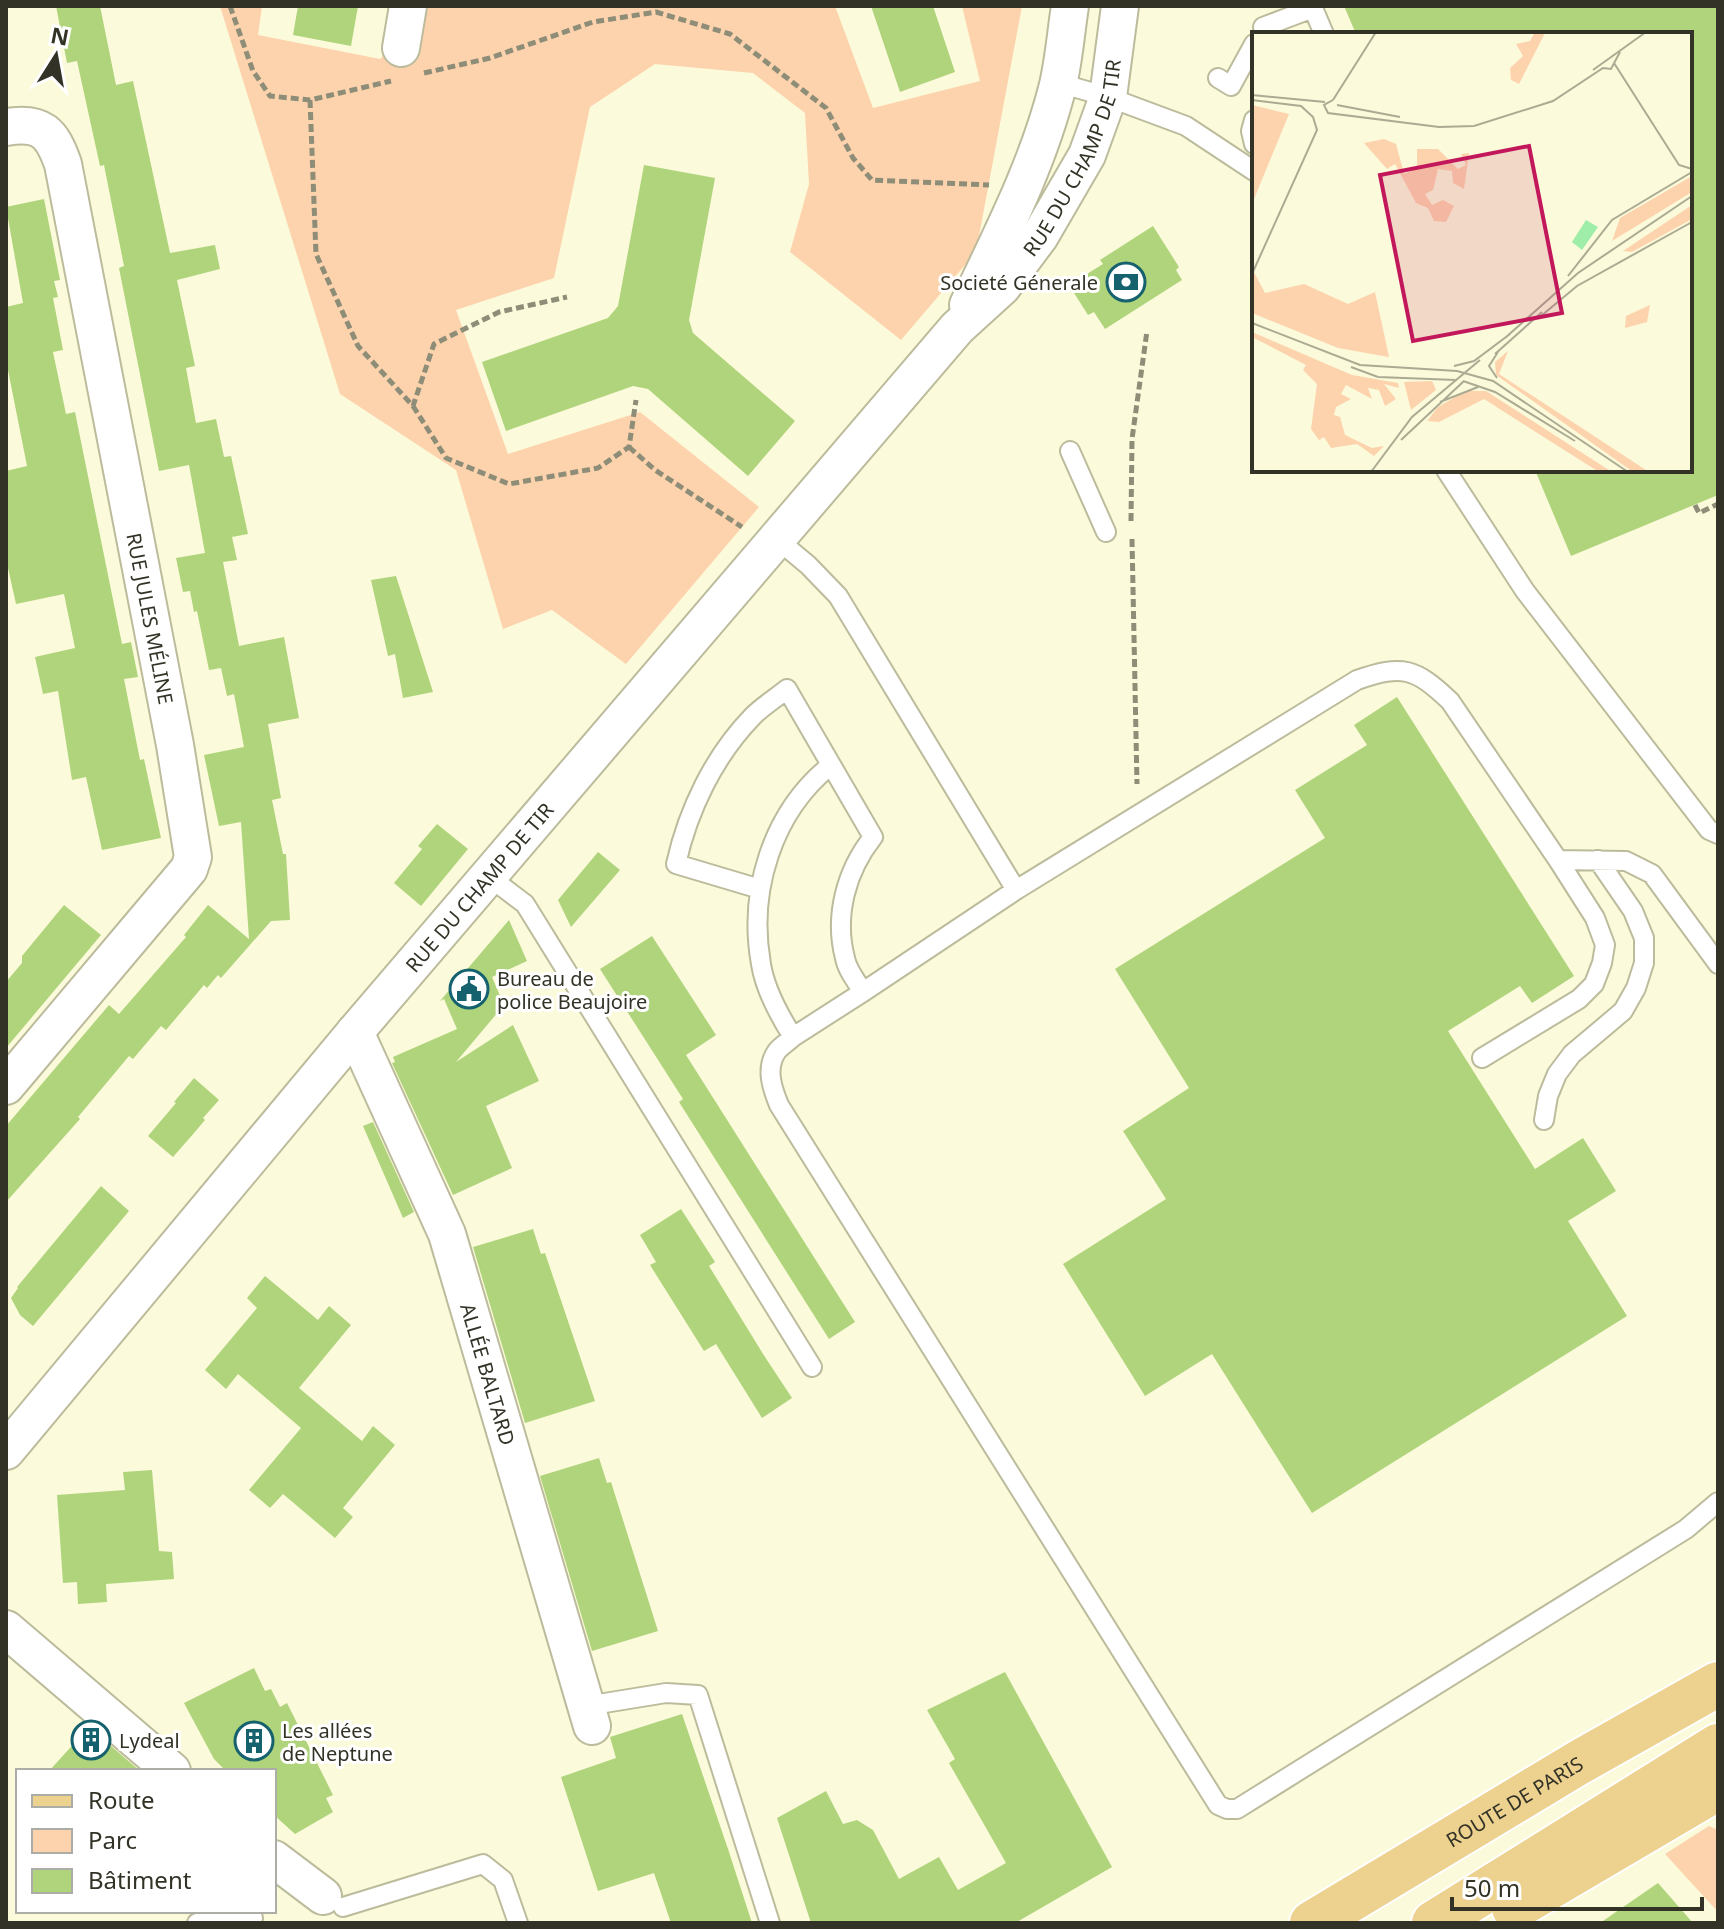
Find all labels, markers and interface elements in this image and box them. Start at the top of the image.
north arrow [16,16,96,96]
text: N [48,19,72,52]
inset map [1252,32,1692,472]
street label: RUE DU CHAMP DE TIR [1016,57,1126,261]
bank icon: Societé Génerale [1105,261,1147,303]
place label: Societé Génerale [940,269,1098,296]
street label: RUE JULES MÉLINE [121,530,180,706]
street label: RUE DU CHAMP DE TIR [399,796,559,977]
place label: Bureau de police Beaujoire [497,965,647,1015]
public building icon: Bureau de police Beaujoire [448,968,490,1010]
street label: ALLÉE BALTARD [455,1300,522,1448]
place label: Les allées de Neptune [282,1717,393,1767]
building icon: Lydeal [70,1719,112,1761]
building icon: Les allées de Neptune [233,1720,275,1762]
place label: Lydeal [119,1727,180,1754]
street label: ROUTE DE PARIS [1441,1750,1588,1853]
legend [16,1769,276,1913]
text: Route [88,1783,154,1816]
text: Parc [88,1823,137,1856]
scale bar [1452,1861,1702,1911]
text: Bâtiment [88,1863,192,1896]
text: 50 m [1464,1871,1520,1904]

